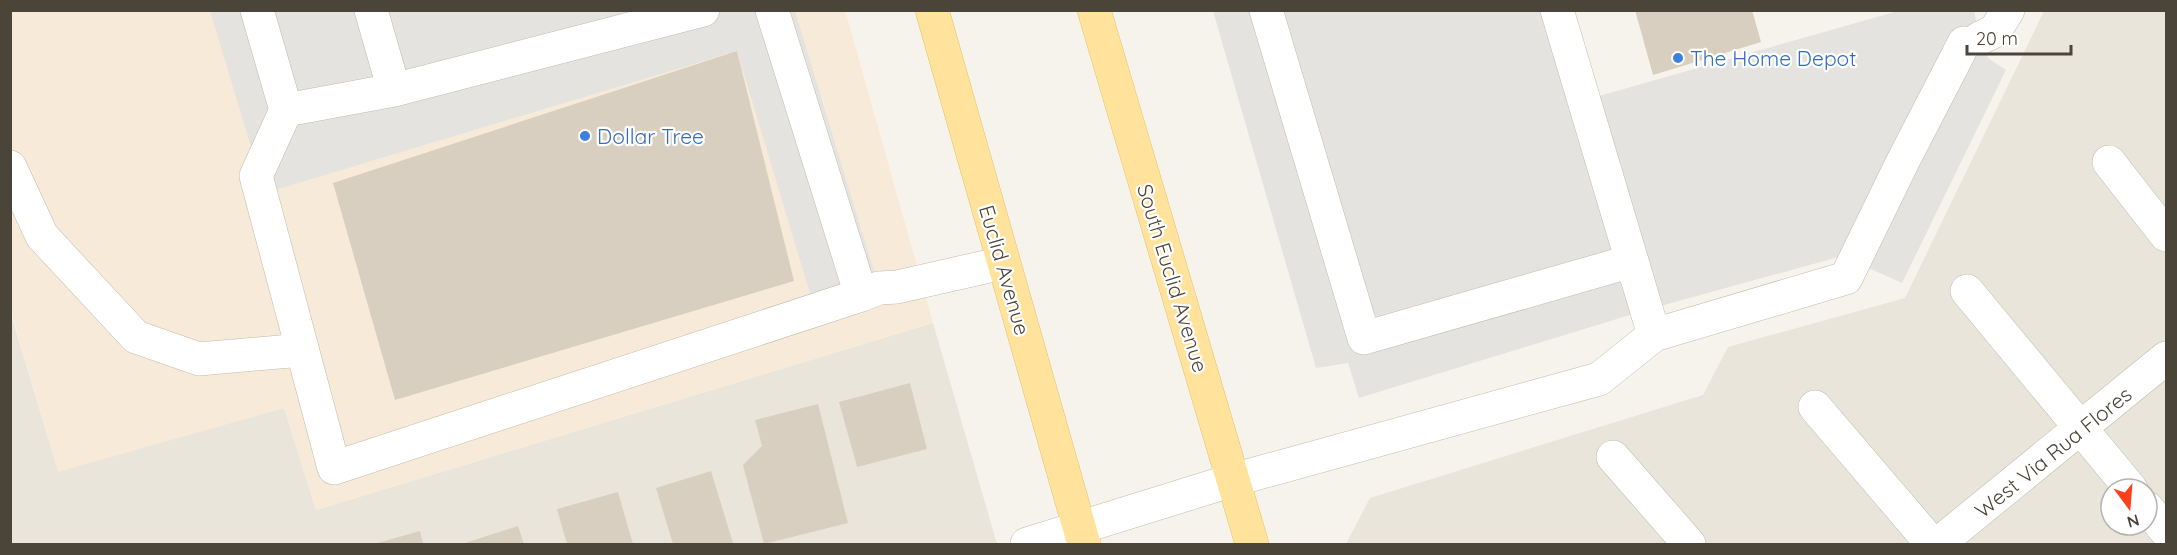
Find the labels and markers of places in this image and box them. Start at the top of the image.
place label: The Home Depot [1690,45,1856,71]
marker: The Home Depot [1671,51,1685,65]
place label: Dollar Tree [597,123,704,149]
marker: Dollar Tree [578,129,592,143]

